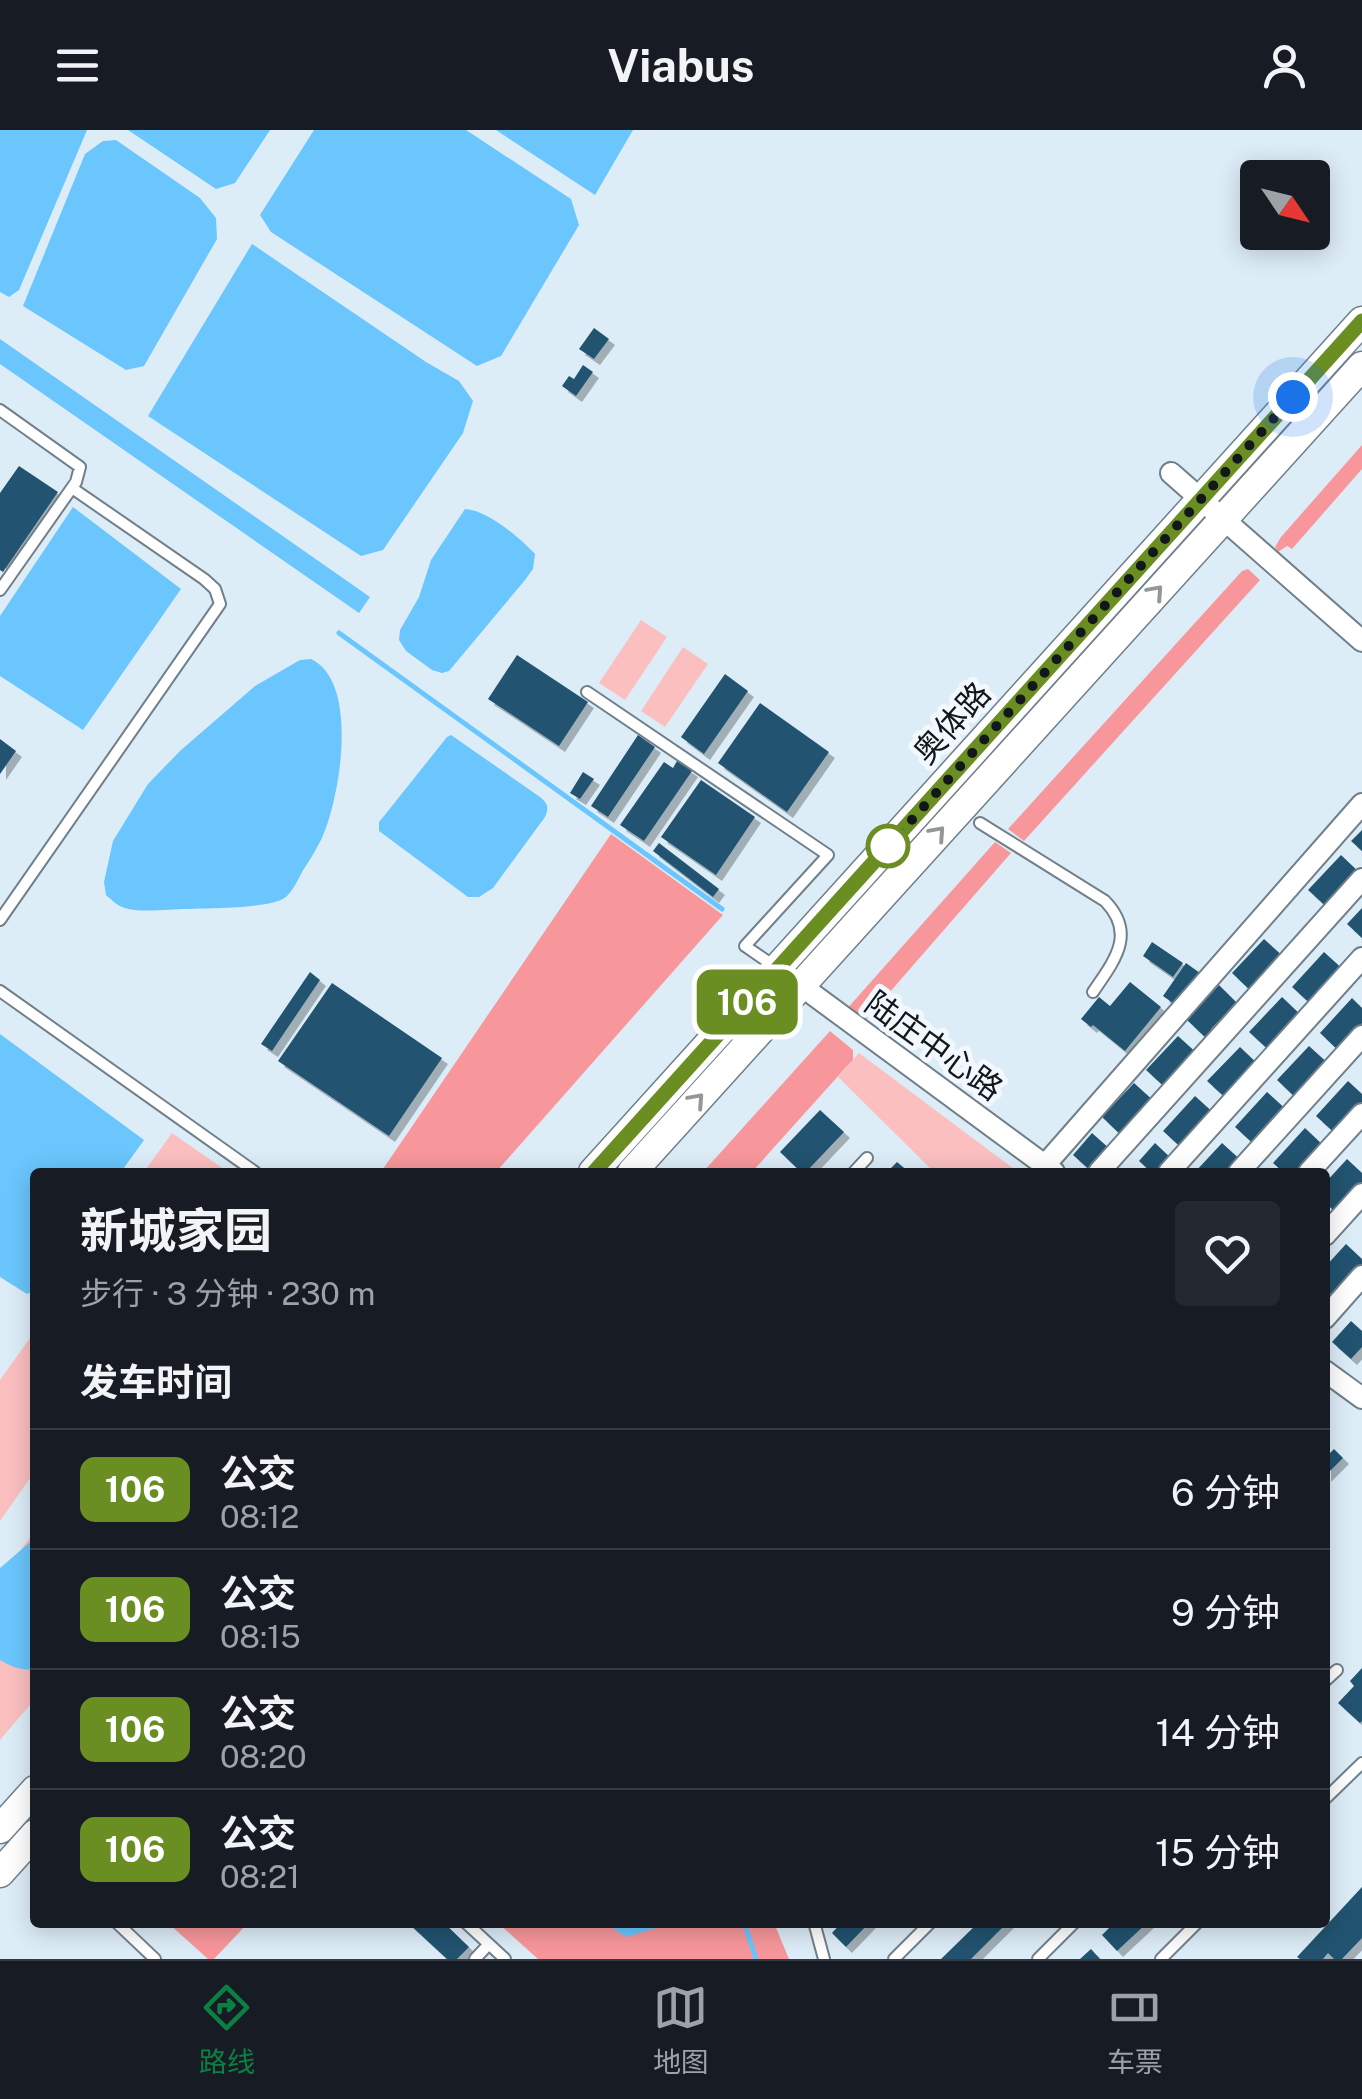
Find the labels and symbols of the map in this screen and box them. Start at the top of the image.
north arrow [1240,160,1330,250]
your location [1268,372,1318,422]
one-way arrow [1144,585,1162,604]
street label: 奥体路 [906,675,998,771]
unlabelled marker [867,825,909,867]
one-way arrow [926,826,944,845]
line badge: 106 [690,970,804,1034]
street label: 陆庄中心路 [859,984,1010,1108]
one-way arrow [685,1093,703,1112]

